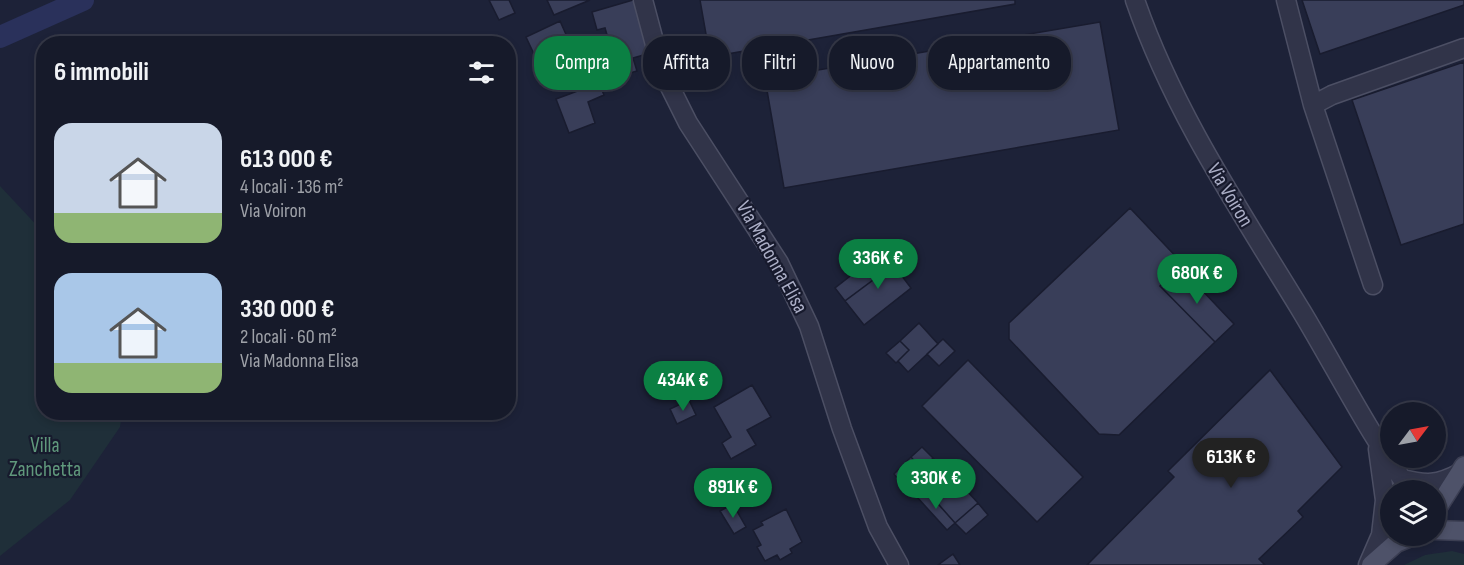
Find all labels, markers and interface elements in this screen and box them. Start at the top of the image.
chip: Compra [534,36,631,90]
chip: Affitta [643,36,730,90]
chip: Filtri [742,36,817,90]
chip: Nuovo [829,36,916,90]
chip: Appartamento [928,36,1071,90]
icon: filters [465,56,498,89]
text: 6 immobili [54,57,149,88]
text: 613 000 € [240,144,333,175]
icon: home [102,147,174,219]
street label: Via Voiron [1201,159,1259,231]
text: 4 locali · 136 m² [240,175,344,199]
street label: Via Madonna Elisa [731,196,813,318]
text: Via Voiron [240,199,306,223]
pin: 336K € [829,239,927,290]
text: 336K € [853,246,903,270]
pin: 680K € [1148,254,1246,305]
text: 680K € [1171,261,1223,285]
text: 330 000 € [240,294,334,325]
icon: home [102,297,174,369]
text: 2 locali · 60 m² [240,325,337,349]
text: Via Madonna Elisa [240,349,359,373]
pin: 434K € [634,361,732,412]
text: 434K € [658,368,708,392]
north arrow [1380,402,1446,468]
map controls [1380,402,1446,546]
park label: Villa Zanchetta [9,433,81,482]
pin: 613K € [1182,438,1280,489]
text: 613K € [1206,445,1256,469]
pin: 330K € [887,459,985,510]
text: 330K € [911,466,961,490]
pin: 891K € [684,468,782,519]
text: 891K € [708,475,758,499]
button: layers [1380,480,1446,546]

